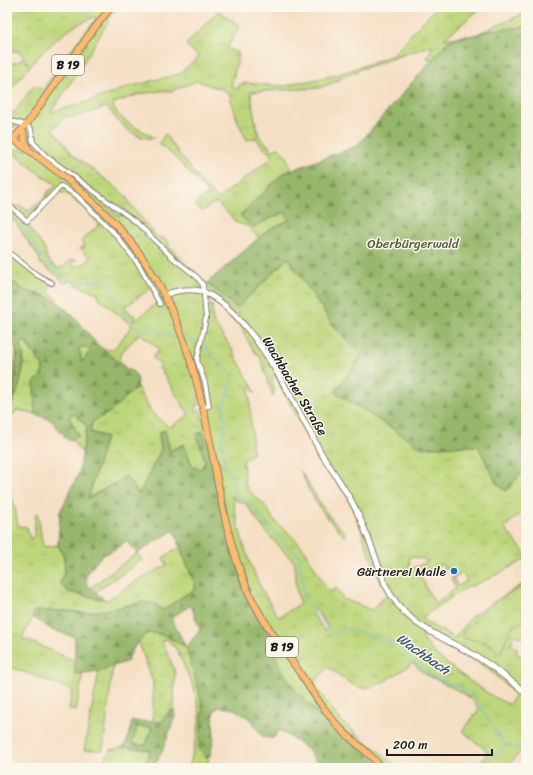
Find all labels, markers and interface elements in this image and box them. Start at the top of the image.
road number: B 19 [52,55,84,75]
park label: Oberbürgerwald [367,232,460,255]
street label: Wachbacher Straße [256,332,334,441]
place label: Gärtnerei Maile [357,560,446,583]
marker: Gärtnerei Maile [449,566,459,576]
water label: Wachbach [391,626,456,683]
road number: B 19 [266,637,298,657]
scale bar [387,731,492,757]
text: 200 m [393,734,427,756]

